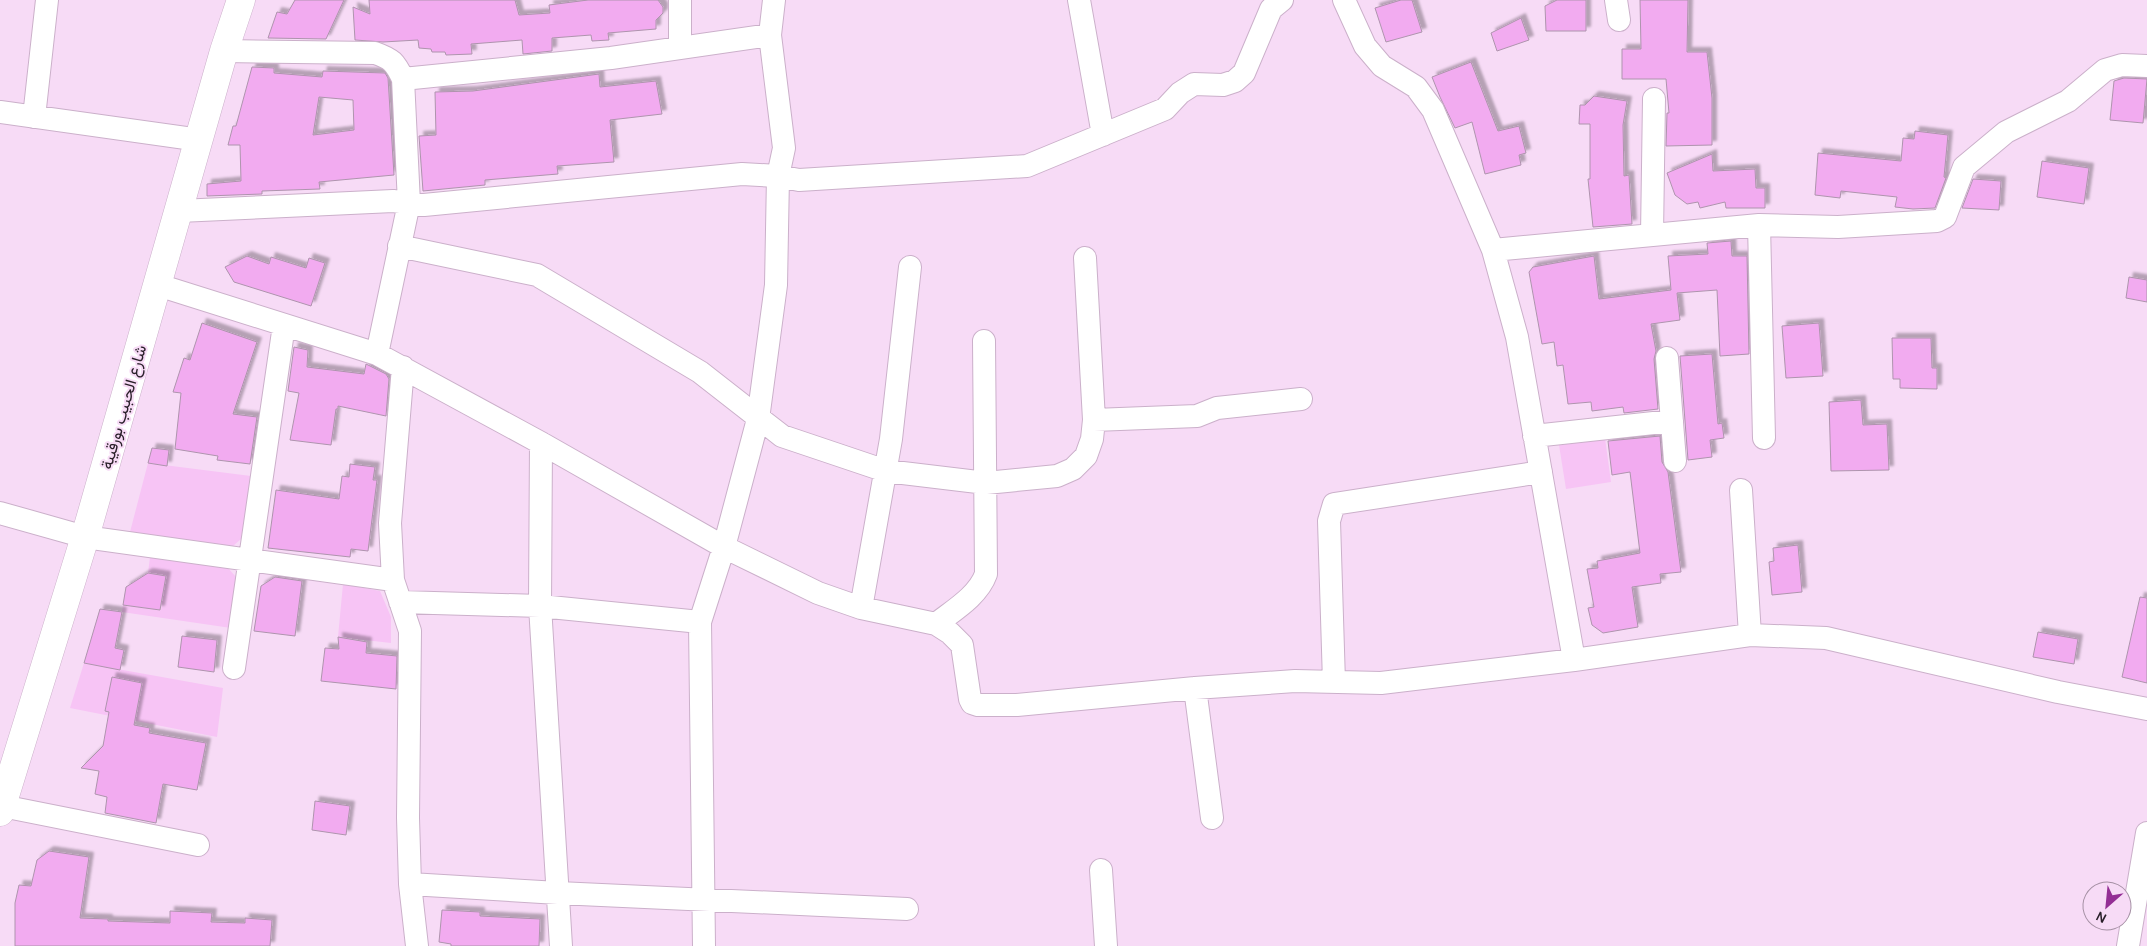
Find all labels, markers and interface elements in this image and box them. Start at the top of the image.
street label: شارع الحبيب بورقيبة [97,343,152,472]
north arrow [2082,881,2132,931]
text: N [2093,907,2110,927]

